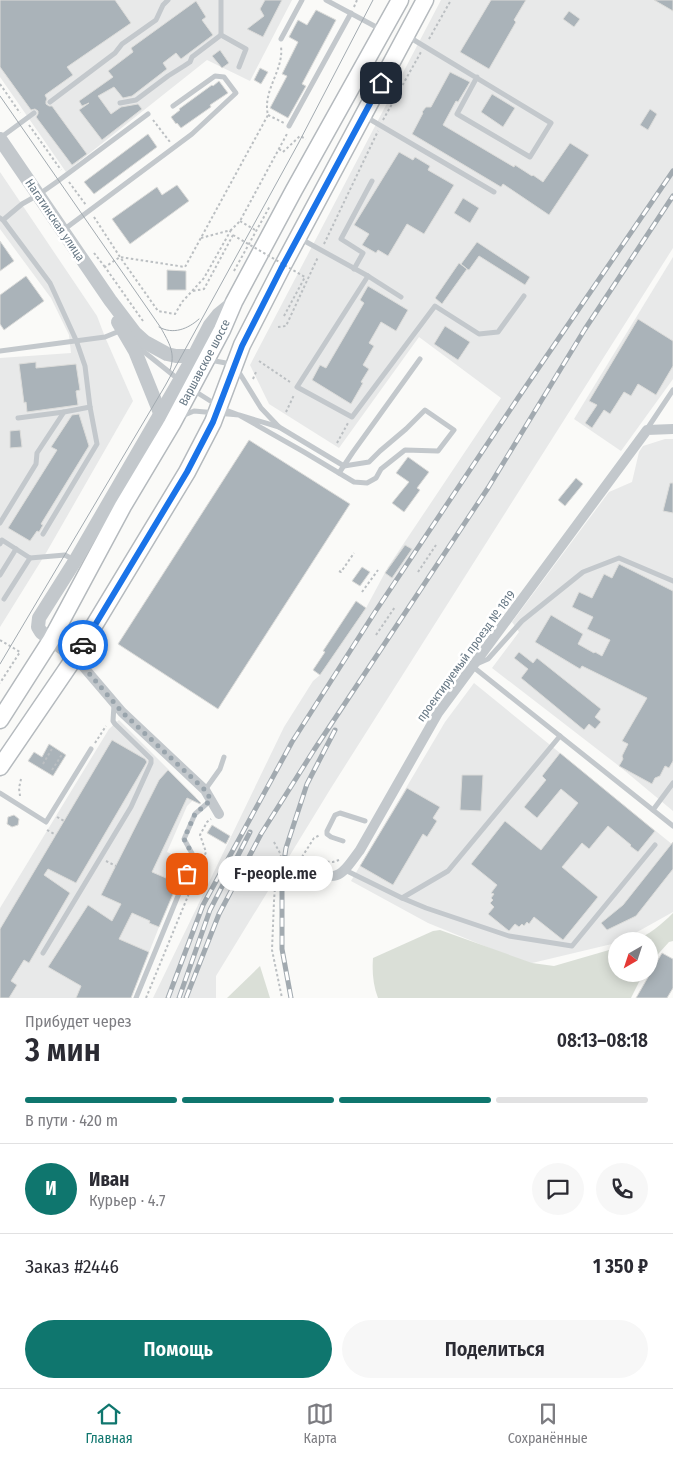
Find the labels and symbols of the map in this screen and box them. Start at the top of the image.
pin [360,62,402,104]
street label: Нагатинская улица [22,176,88,264]
street label: Варшавское шоссе [176,317,233,408]
street label: проектируемый проезд № 1819 [414,588,518,724]
courier [58,620,108,670]
pin [166,853,208,895]
callout: F-people.me [217,856,332,892]
north arrow [608,932,658,982]

